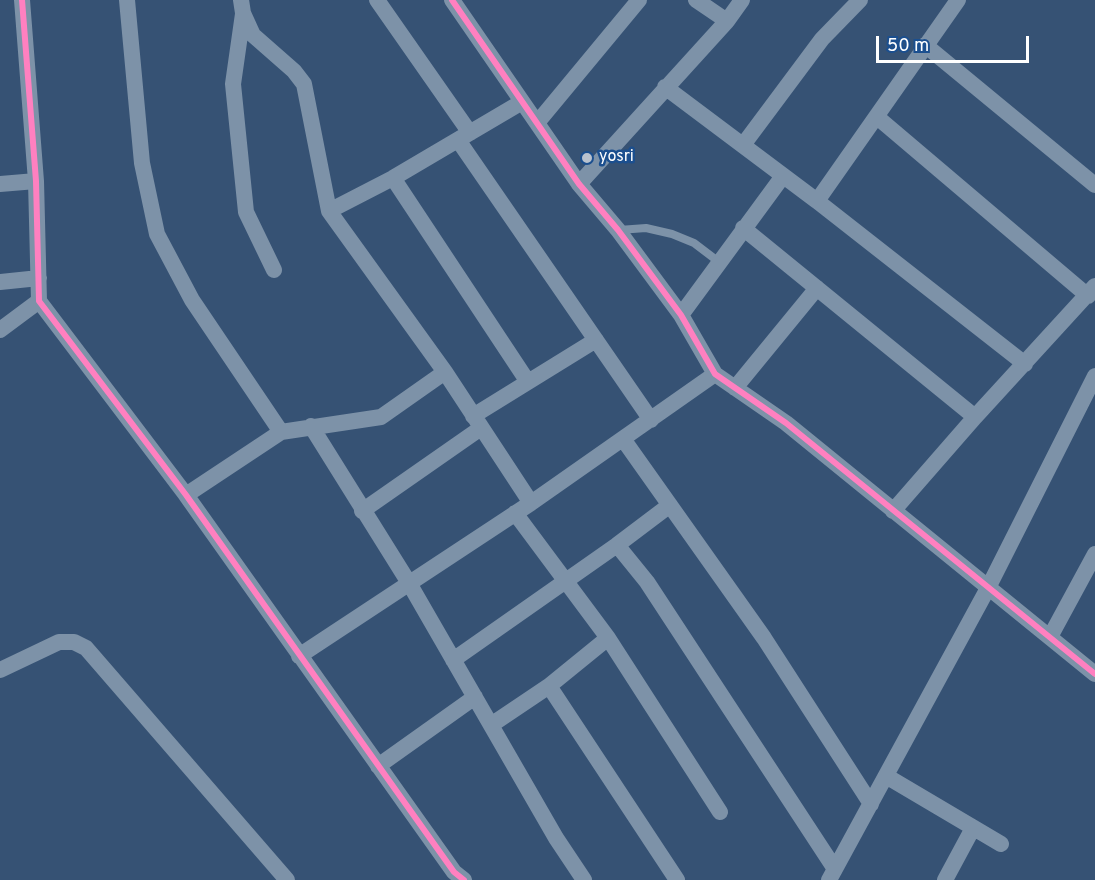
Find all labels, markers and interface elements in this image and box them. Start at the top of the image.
scale bar [879,24,1032,62]
text: 50 m [887,35,929,58]
place label: yosri [599,148,634,168]
marker: yosri [580,151,594,165]

